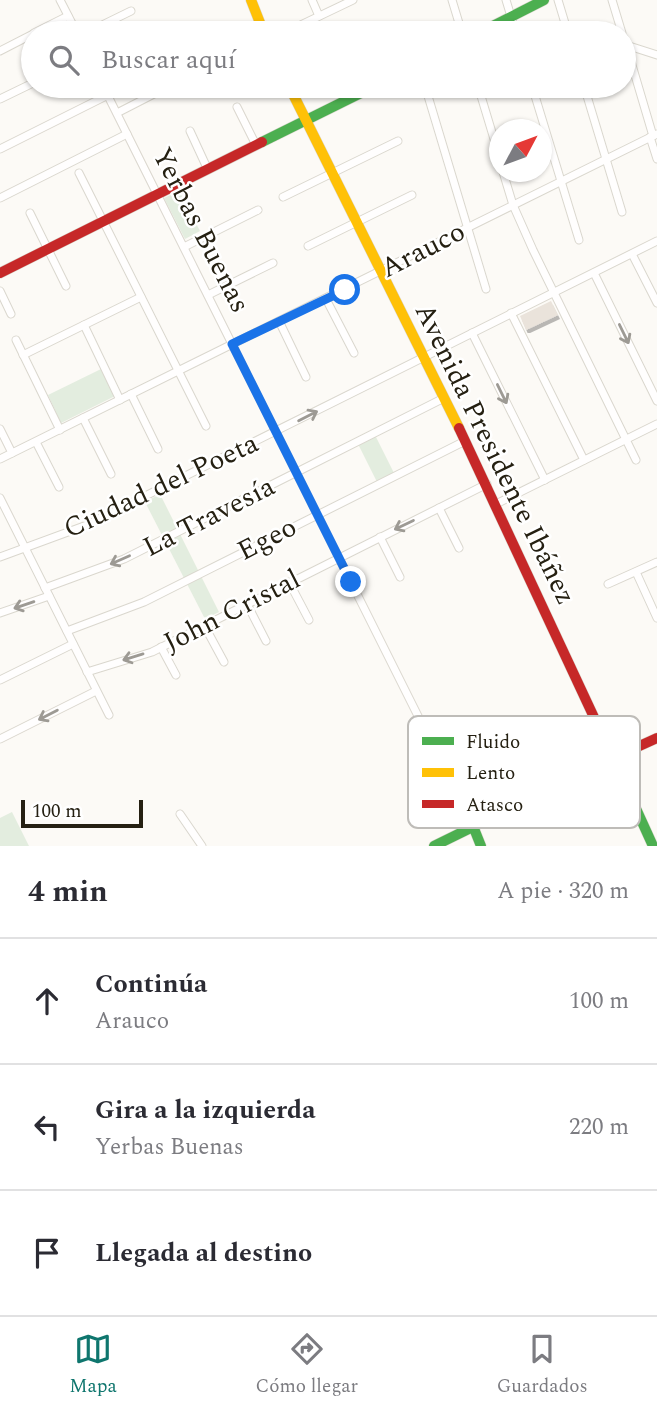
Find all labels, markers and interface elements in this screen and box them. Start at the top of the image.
search box [21,21,636,98]
text: Buscar aquí [101,40,236,80]
icon: search [45,41,83,79]
north arrow [489,119,552,182]
street label: Yerbas Buenas [141,140,261,320]
street label: Arauco [373,210,473,290]
route start [329,274,360,305]
street label: Avenida Presidente Ibáñez [403,296,587,612]
one-way arrow [617,323,631,344]
one-way arrow [496,383,509,404]
one-way arrow [297,408,318,422]
street label: Ciudad del Poeta [56,422,266,550]
street label: La Travesía [136,465,283,569]
street label: Egeo [230,506,304,572]
one-way arrow [394,519,415,533]
one-way arrow [110,554,131,567]
street label: John Cristal [156,558,308,664]
route end [335,566,366,597]
one-way arrow [14,599,36,612]
one-way arrow [123,652,145,665]
one-way arrow [38,708,59,722]
legend [408,716,640,828]
text: Fluido [466,728,520,757]
text: Lento [466,759,515,788]
text: Atasco [466,791,523,820]
scale bar [21,797,144,829]
text: 100 m [32,797,82,826]
text: 4 min [28,869,108,915]
text: A pie · 320 m [497,874,629,909]
text: Continúa [95,964,207,1004]
icon: ahead [28,982,66,1020]
text: 100 m [569,984,629,1019]
text: Arauco [95,1004,169,1039]
text: Gira a la izquierda [95,1090,316,1130]
icon: left [28,1108,66,1146]
text: 220 m [569,1110,629,1145]
text: Yerbas Buenas [95,1130,244,1165]
text: Llegada al destino [95,1233,312,1273]
icon: arrive [28,1234,66,1272]
tab: Mapa [69,1330,117,1401]
tab: Cómo llegar [255,1330,358,1401]
tab: Guardados [497,1330,588,1401]

